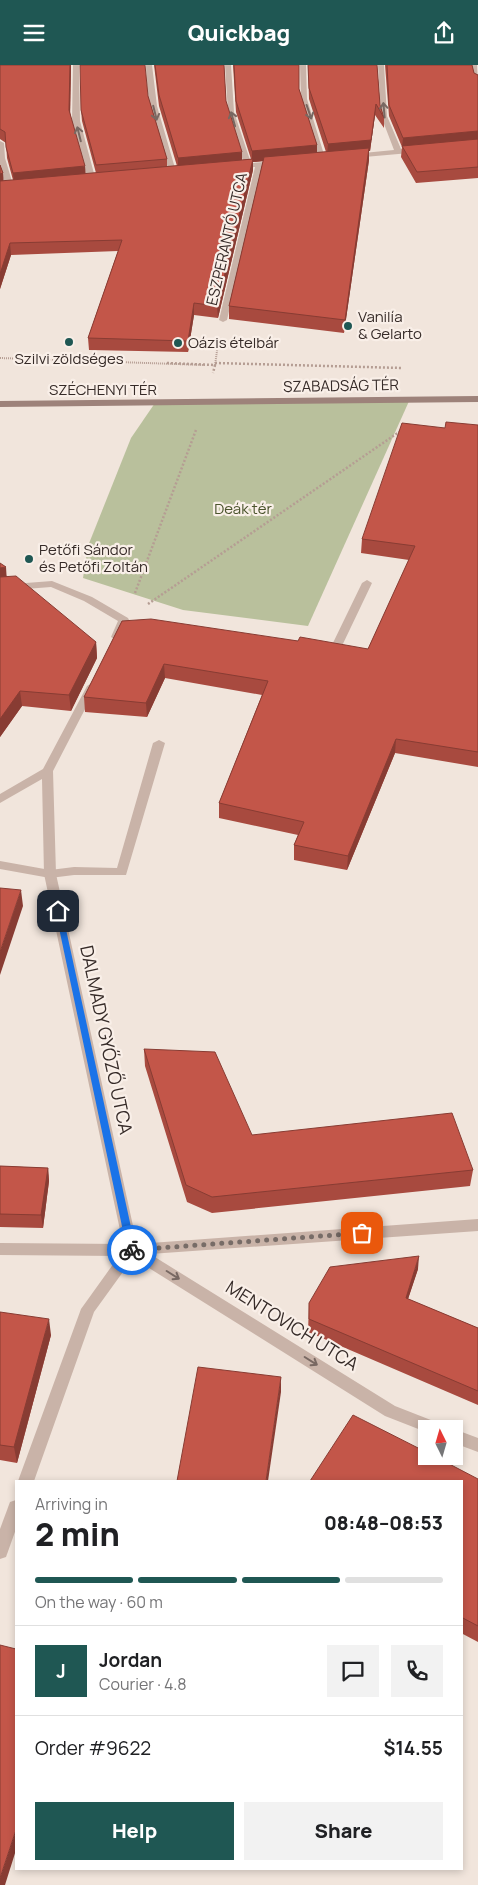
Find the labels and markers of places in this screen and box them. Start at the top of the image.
place label: Vanilía & Gelarto [358,306,422,344]
marker: Vanilía & Gelarto [342,320,354,332]
place label: Oázis ételbár [188,332,279,353]
marker: Szilvi zöldséges [63,336,75,348]
marker: Oázis ételbár [172,337,184,349]
place label: Szilvi zöldséges [14,348,124,369]
place label: Petőfi Sándor és Petőfi Zoltán [39,539,148,577]
marker: Petőfi Sándor és Petőfi Zoltán [23,553,35,565]
pin [37,890,79,932]
pin [341,1212,383,1254]

